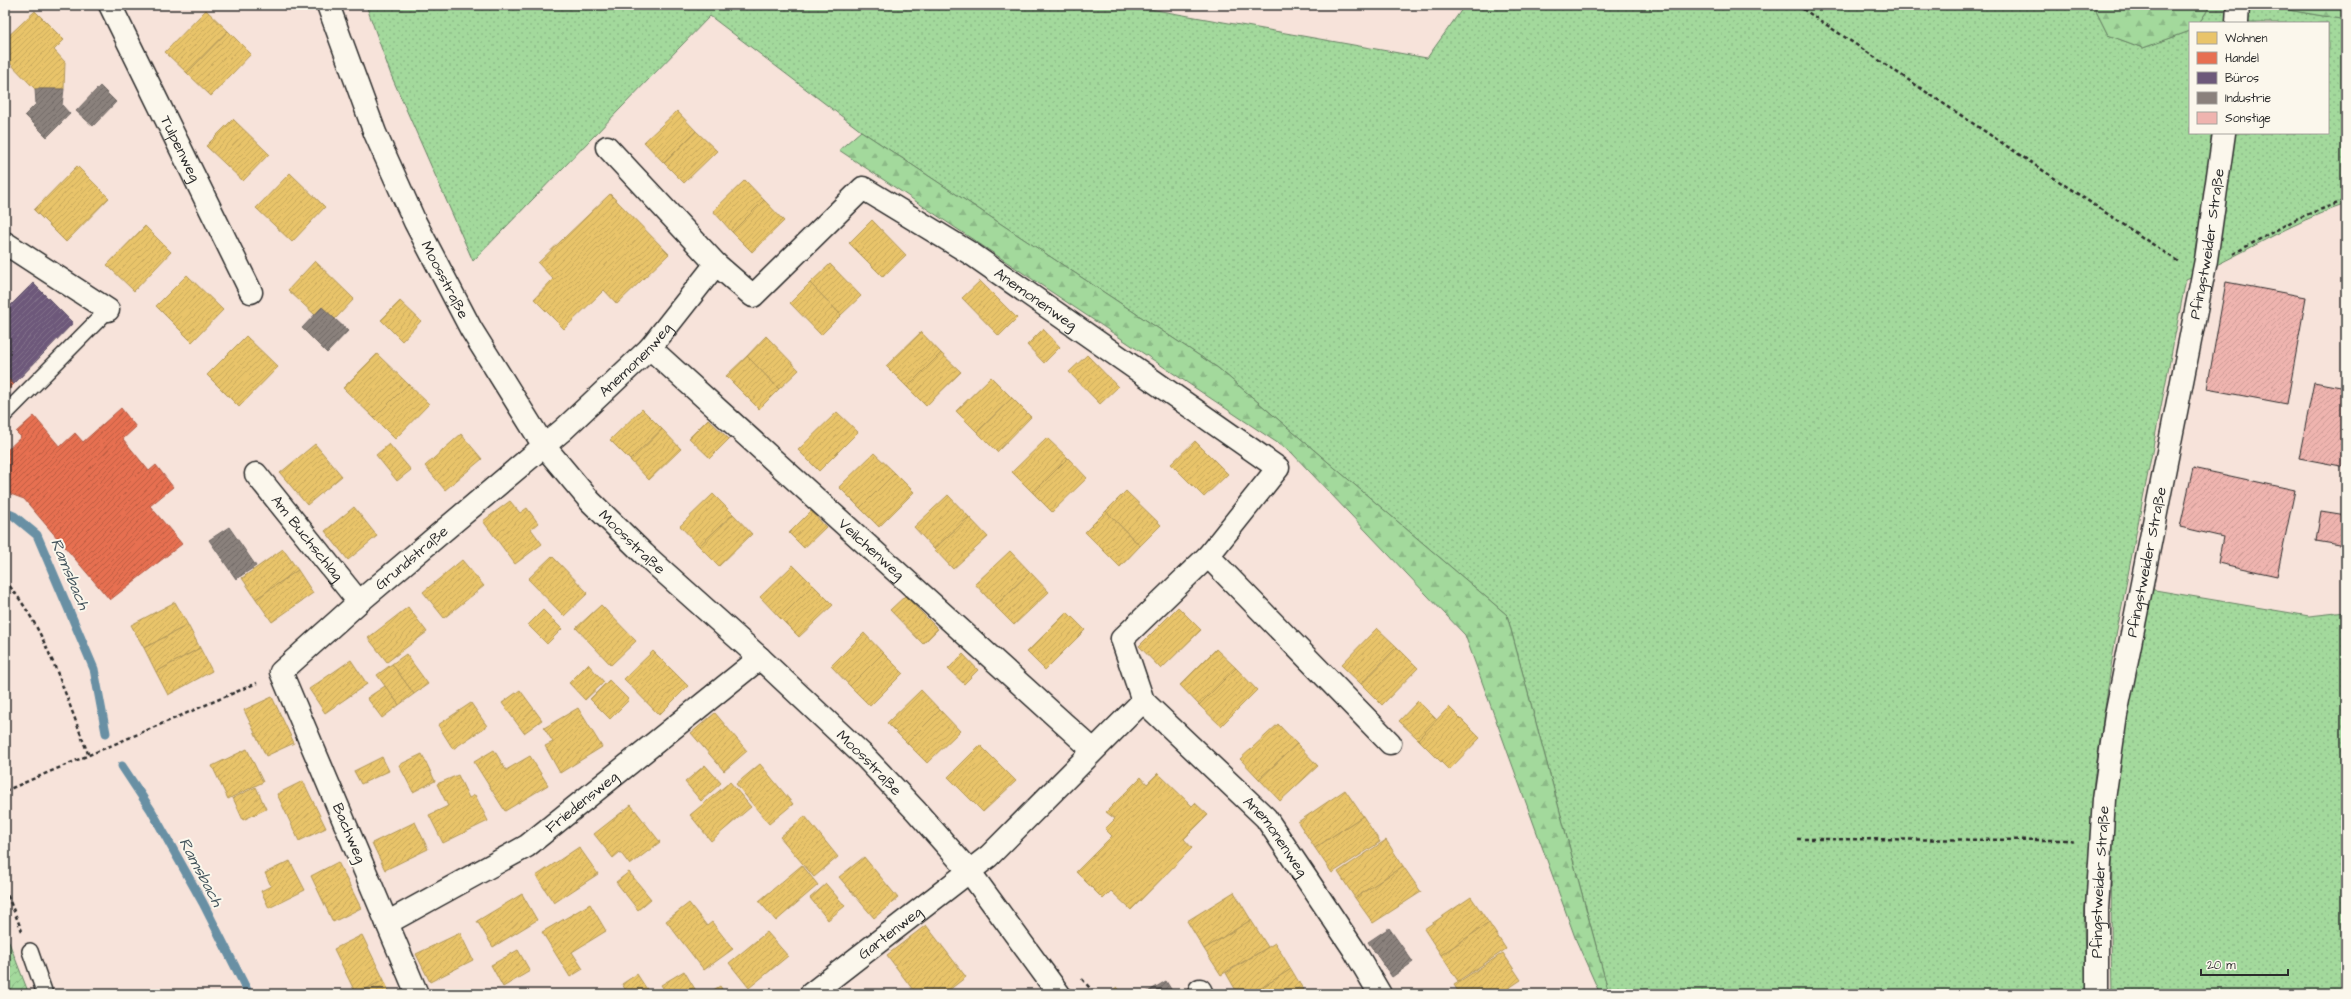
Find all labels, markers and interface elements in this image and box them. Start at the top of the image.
legend [2189,22,2329,134]
text: Wohnen [2225,30,2267,47]
text: Handel [2225,50,2259,67]
text: Büros [2225,70,2259,87]
text: Industrie [2225,90,2271,107]
text: Sonstige [2225,110,2271,128]
street label: Tulpenweg [155,112,206,186]
street label: Pfingstweider Straße [2184,167,2229,321]
street label: Moosstraße [416,237,474,322]
street label: Anemonenweg [990,263,1082,336]
street label: Anemonenweg [594,318,677,402]
street label: Pfingstweider Straße [2121,485,2171,639]
street label: Am Buchschlag [266,490,349,586]
street label: Moosstraße [594,505,670,579]
street label: Veilchenweg [834,513,909,585]
street label: Grundstraße [370,521,453,595]
water label: Ramsbach [45,535,95,614]
street label: Moosstraße [832,725,907,800]
street label: Friedensweg [541,766,623,838]
street label: Anemonenweg [1239,791,1313,882]
street label: Bachweg [326,800,371,867]
street label: Pfingstweider Straße [2087,805,2114,958]
water label: Ramsbach [174,834,229,911]
street label: Gartenweg [854,901,927,964]
scale bar [2201,951,2288,977]
text: 20 m [2207,957,2236,974]

